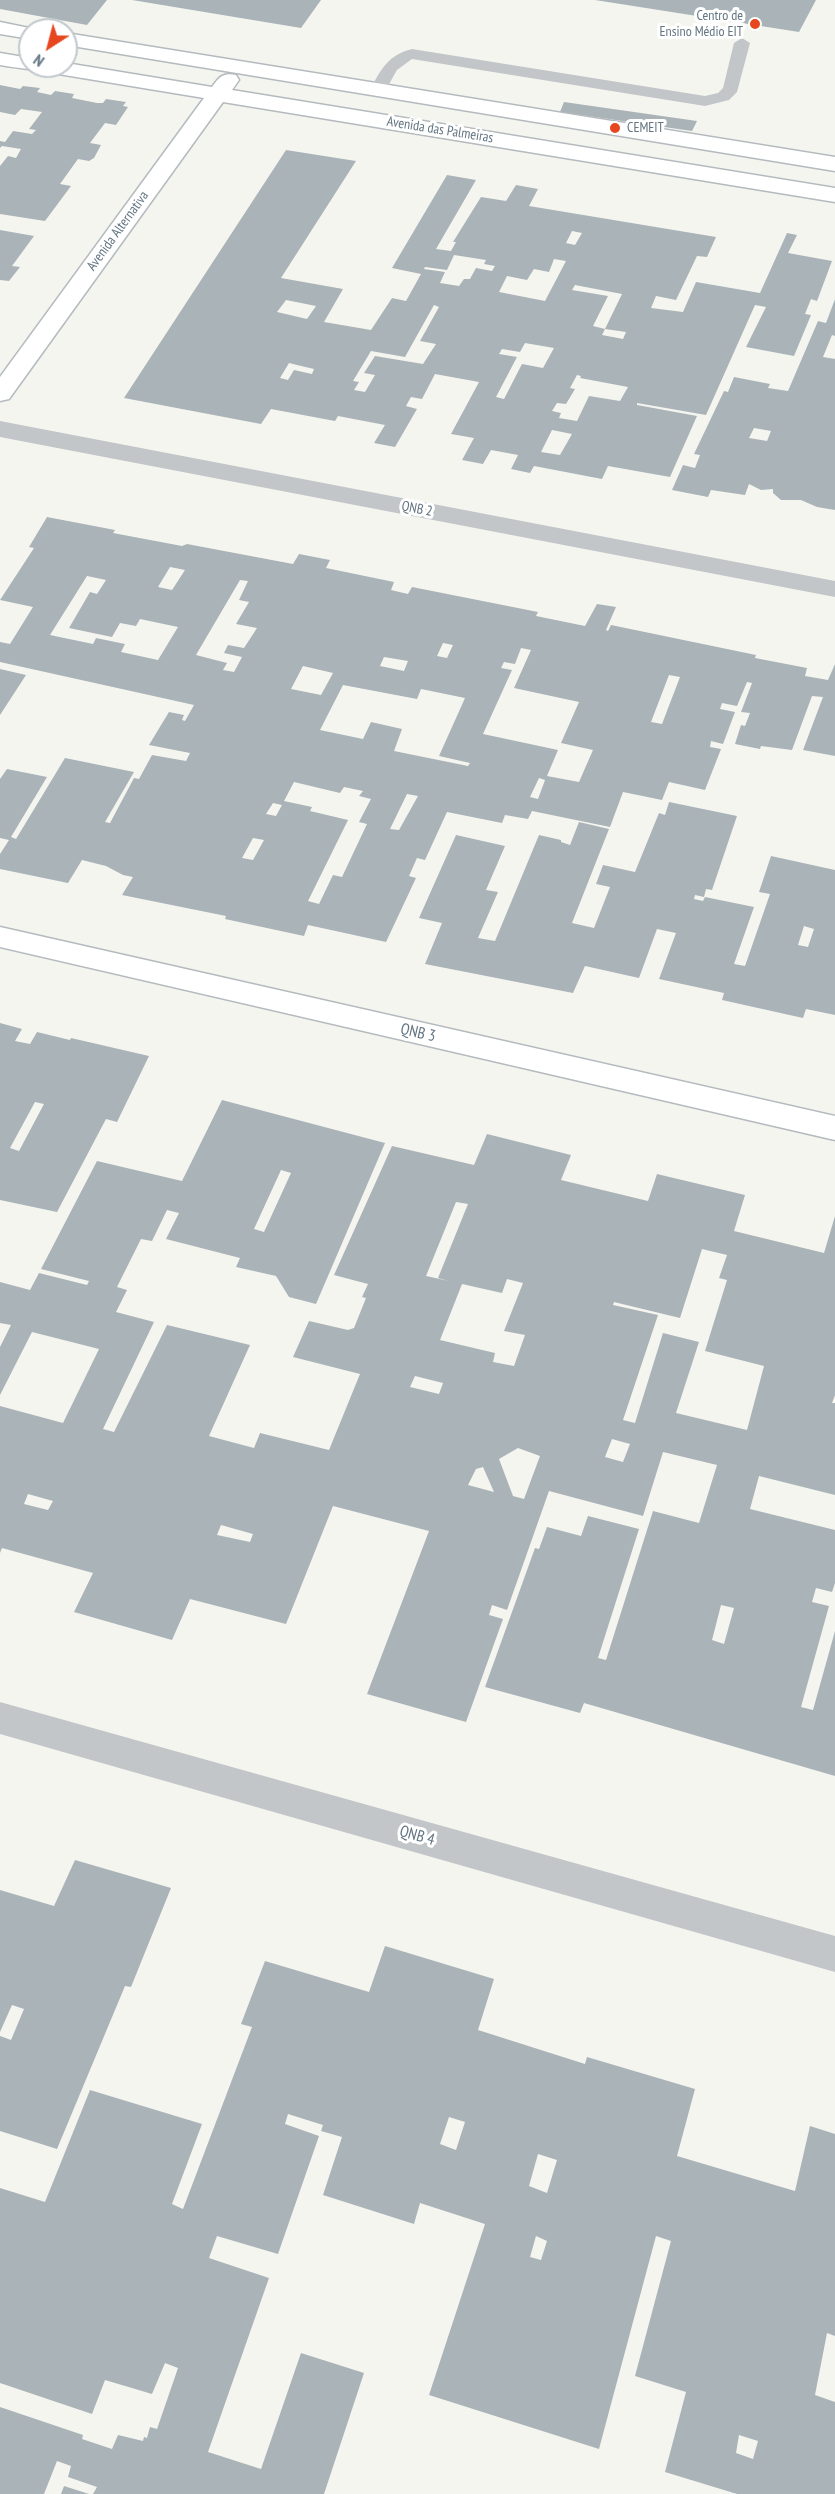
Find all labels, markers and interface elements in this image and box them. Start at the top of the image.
place label: Centro de Ensino Médio EIT [660,8,743,40]
marker: Centro de Ensino Médio EIT [748,17,762,31]
north arrow [18,18,78,78]
text: N [29,50,48,72]
street label: Avenida das Palmeiras [386,113,494,147]
place label: CEMEIT [627,120,664,136]
marker: CEMEIT [608,121,622,135]
street label: Avenida Alternativa [84,188,152,274]
street label: QNB 2 [400,498,434,520]
street label: QNB 3 [399,1020,437,1046]
street label: QNB 4 [397,1822,437,1850]

